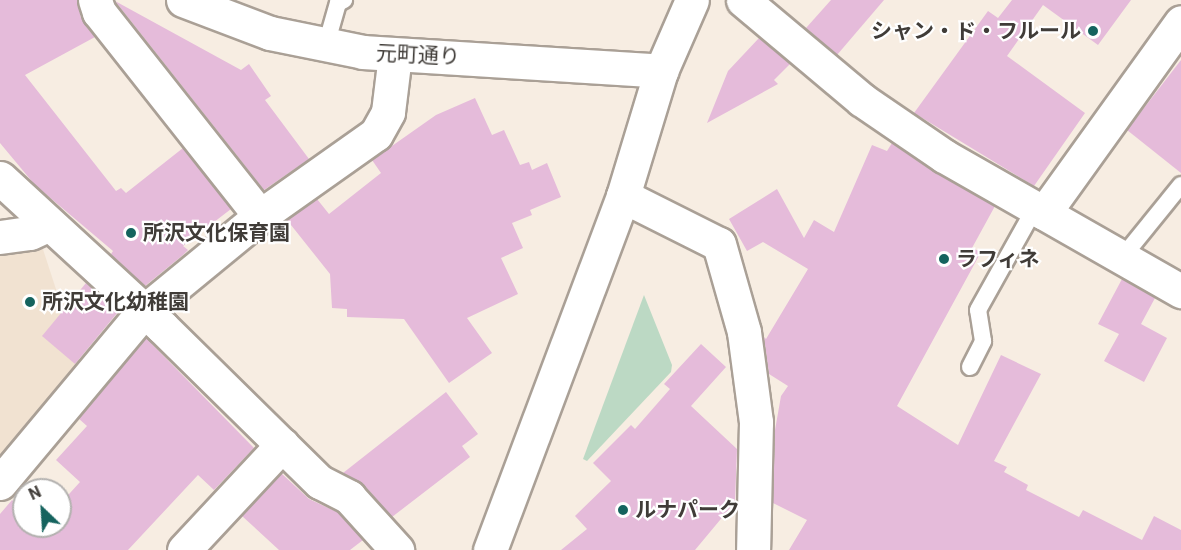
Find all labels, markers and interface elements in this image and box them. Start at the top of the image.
place label: シャン・ド・フルール [871,18,1081,44]
marker: シャン・ド・フルール [1086,24,1100,38]
street label: 元町通り [375,40,461,70]
place label: 所沢文化保育園 [143,220,290,246]
marker: 所沢文化保育園 [124,226,138,240]
place label: ラフィネ [956,246,1040,272]
marker: ラフィネ [937,252,951,266]
place label: 所沢文化幼稚園 [42,289,189,315]
marker: 所沢文化幼稚園 [23,295,37,309]
north arrow [12,478,72,538]
text: N [26,482,44,504]
place label: ルナパーク [635,497,740,523]
marker: ルナパーク [616,503,630,517]

